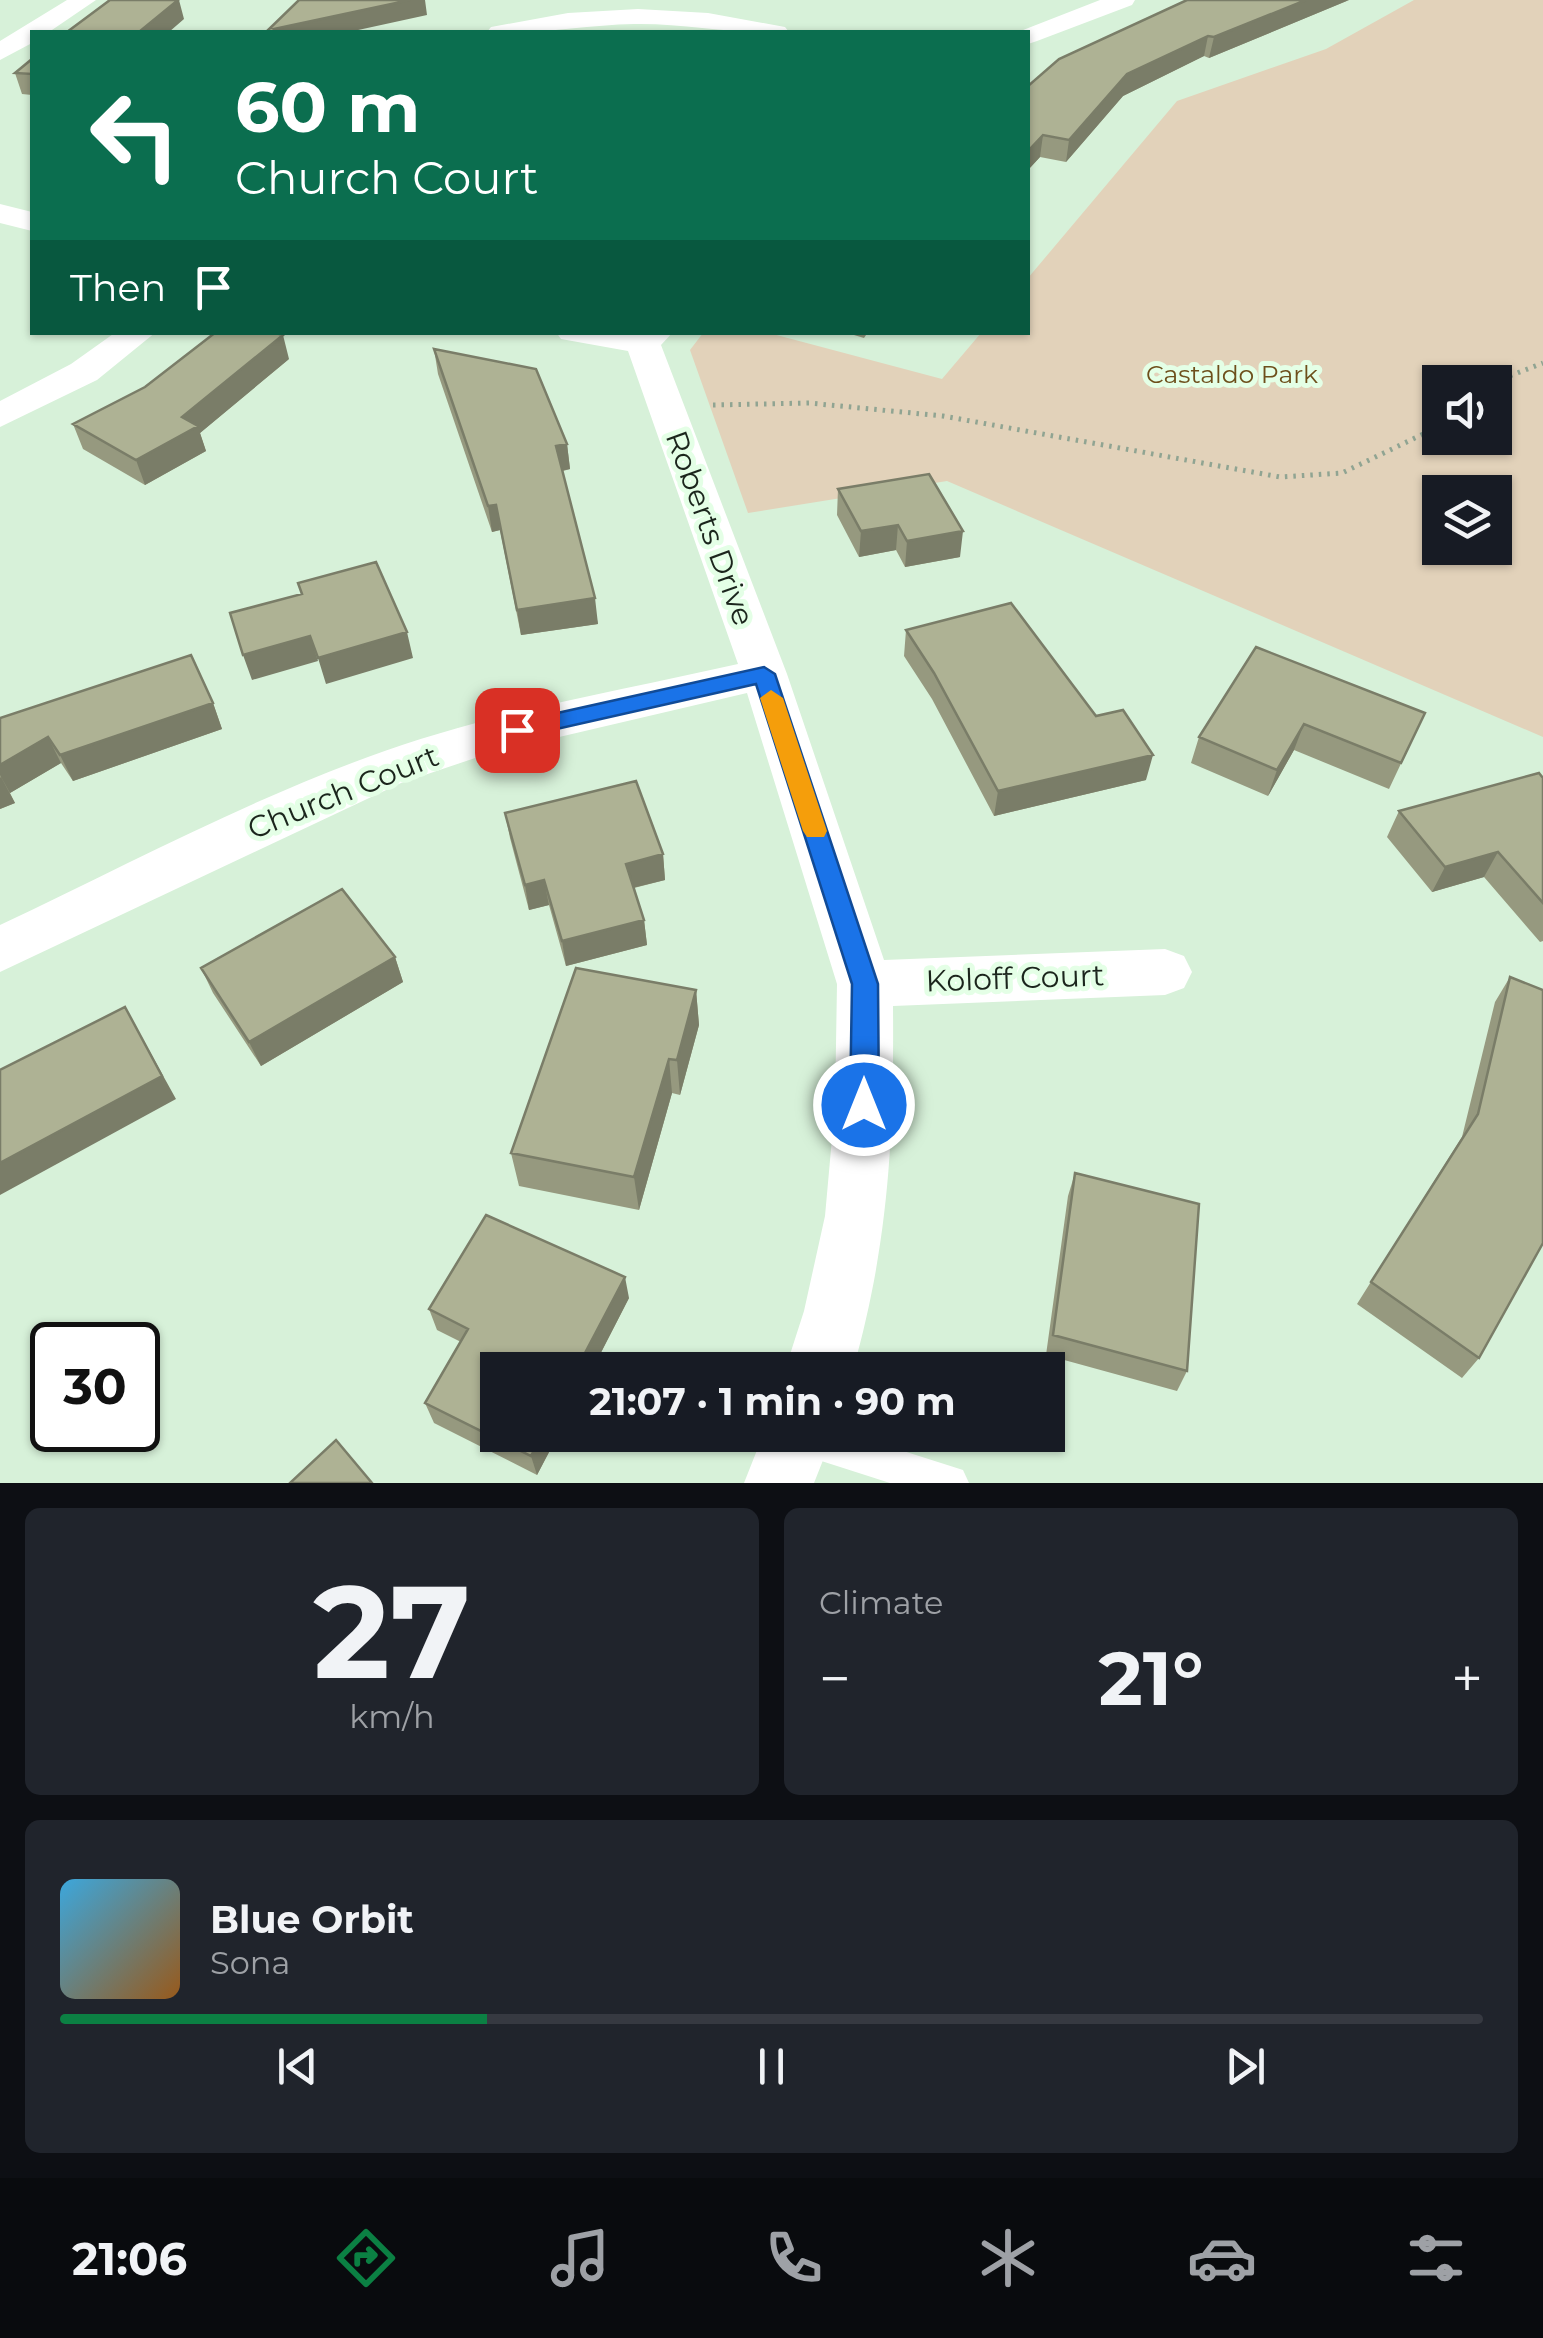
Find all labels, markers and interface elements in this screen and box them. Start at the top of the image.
text: 60 m [235,64,420,150]
icon: left [70,70,200,200]
text: Church Court [235,150,539,205]
icon: arrive [186,260,241,315]
text: Then [70,264,166,311]
park label: Castaldo Park [1146,359,1318,389]
map controls [1422,365,1512,565]
button: sound [1422,365,1512,455]
street label: Roberts Drive [658,425,762,631]
button: layers [1422,475,1512,565]
pin [475,688,560,773]
icon: arrive [490,703,545,758]
street label: Church Court [242,737,444,847]
street label: Koloff Court [925,956,1105,1000]
position arrow [812,1053,916,1157]
speed limit sign: 30 [30,1322,160,1452]
text: 21:07 · 1 min · 90 m [589,1378,956,1425]
text: 27 [313,1552,471,1711]
text: Climate [819,1583,943,1622]
text: 21° [1098,1632,1204,1724]
text: − [819,1645,851,1712]
text: + [1451,1645,1483,1712]
text: km/h [349,1697,435,1736]
text: Blue Orbit [210,1896,414,1943]
text: Sona [210,1943,290,1982]
icon: previous [270,2039,325,2094]
icon: pause [744,2039,799,2094]
icon: next [1218,2039,1273,2094]
icon: directions [331,2223,401,2293]
icon: music [545,2223,615,2293]
icon: phone [759,2223,829,2293]
icon: climate [973,2223,1043,2293]
icon: car [1187,2223,1257,2293]
icon: filters [1401,2223,1471,2293]
text: 21:06 [72,2231,187,2286]

